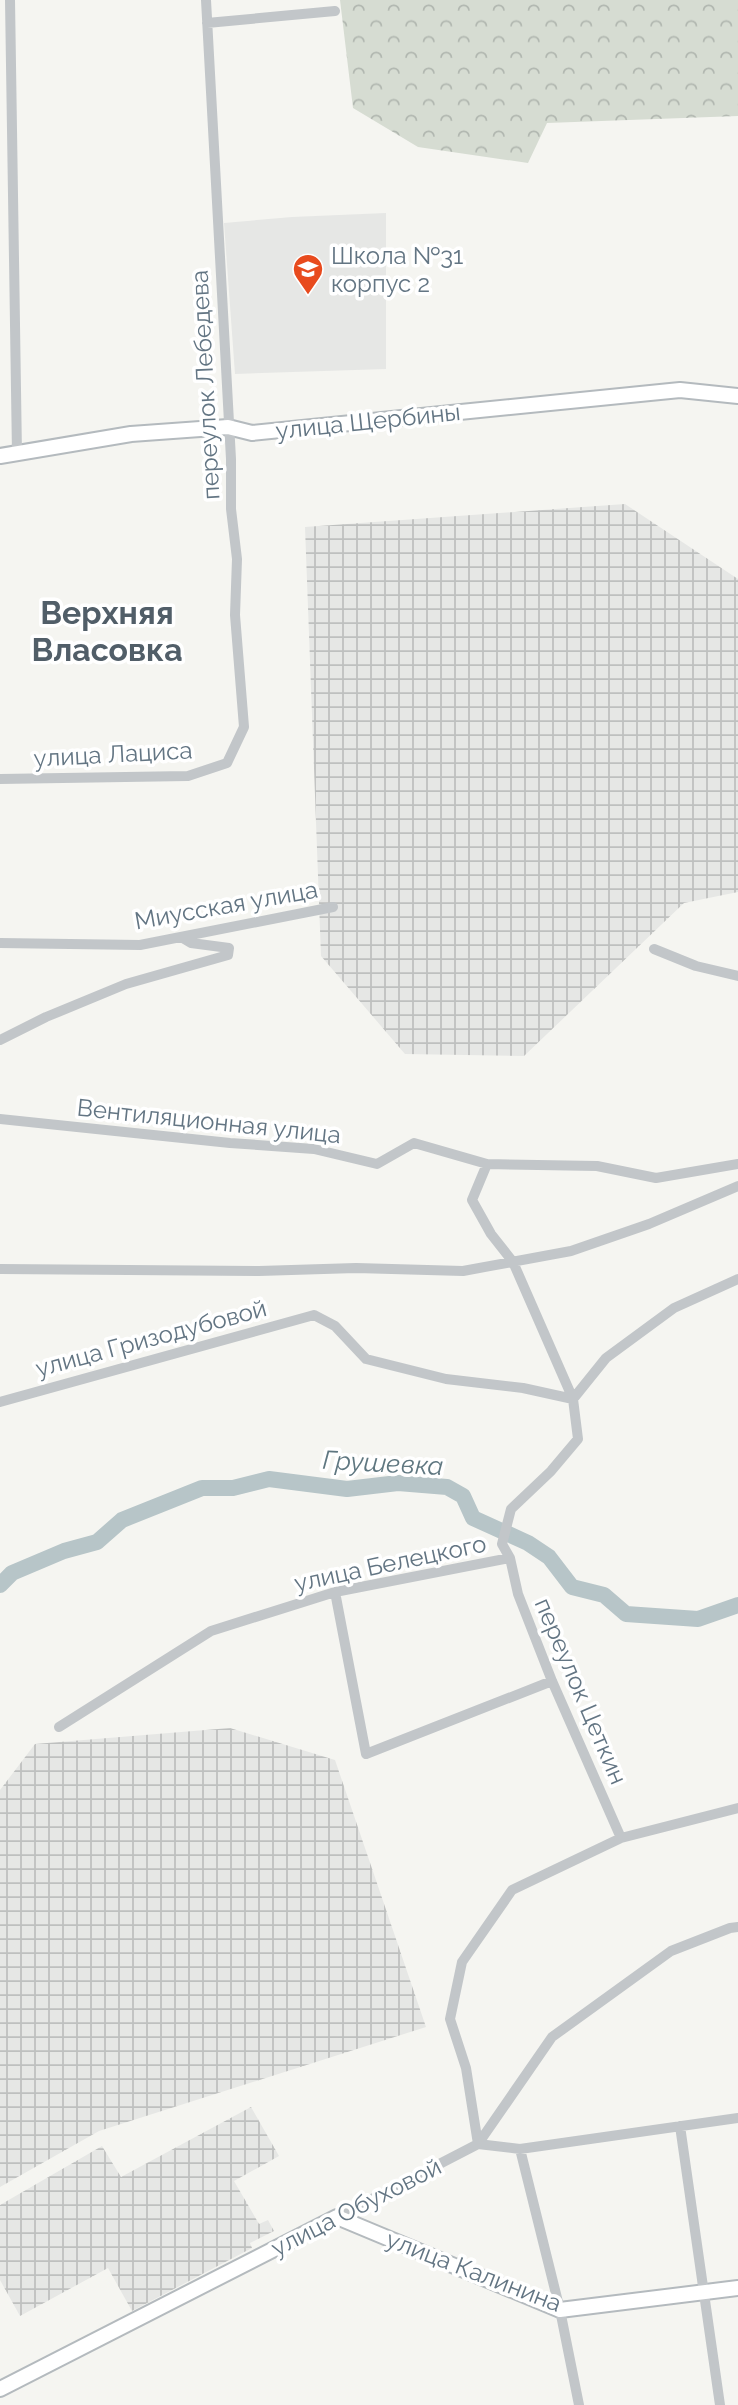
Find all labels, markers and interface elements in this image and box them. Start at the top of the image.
place label: Школа №31 корпус 2 [331,241,463,298]
school or university icon: Школа №31 корпус 2 [291,252,325,296]
street label: переулок Лебедева [185,269,225,501]
street label: улица Щербины [274,397,462,445]
district label: Верхняя Власовка [31,594,183,668]
street label: улица Лациса [33,735,193,773]
street label: Миусская улица [132,875,320,935]
street label: Вентиляционная улица [76,1093,342,1149]
street label: улица Гризодубовой [32,1293,270,1383]
water label: Грушевка [322,1445,444,1481]
street label: улица Белецкого [291,1528,489,1598]
street label: переулок Цеткин [529,1593,633,1789]
street label: улица Обуховой [266,2152,446,2262]
street label: улица Калинина [382,2224,566,2318]

